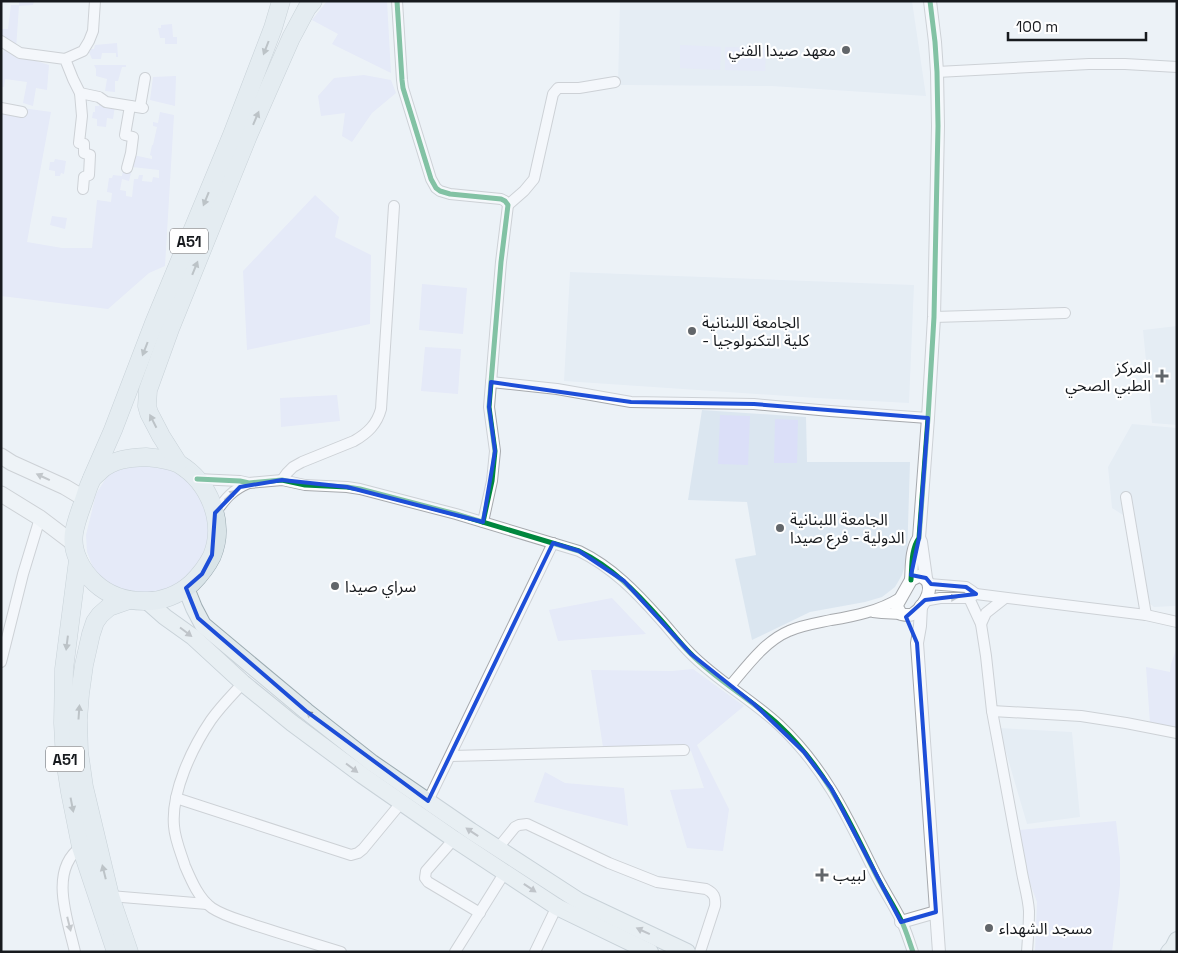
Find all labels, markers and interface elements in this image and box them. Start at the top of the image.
scale bar [1008,10,1146,42]
text: 100 m [1016,17,1058,36]
one-way arrow [262,40,269,55]
place label: معهد صيدا الفني [729,40,836,62]
marker: معهد صيدا الفني [840,44,852,56]
one-way arrow [253,111,261,125]
one-way arrow [201,191,209,206]
road number: A51 [170,228,208,254]
one-way arrow [191,261,199,275]
place label: الجامعة اللبنانية - كلية التكنولوجيا [702,312,809,351]
marker: الجامعة اللبنانية - كلية التكنولوجيا [686,325,698,337]
one-way arrow [140,342,148,356]
place label: المركز الطبي الصحي [1065,357,1151,397]
marker: المركز الطبي الصحي [1155,369,1169,383]
one-way arrow [149,414,157,428]
one-way arrow [36,473,50,481]
one-way arrow [224,490,237,501]
place label: الجامعة اللبنانية الدولية - فرع صيدا [790,509,905,550]
marker: الجامعة اللبنانية الدولية - فرع صيدا [774,522,786,534]
place label: سراي صيدا [345,576,416,598]
marker: سراي صيدا [329,580,341,592]
one-way arrow [943,594,959,602]
one-way arrow [179,627,193,637]
one-way arrow [63,635,71,651]
one-way arrow [75,704,83,720]
one-way arrow [306,711,319,722]
road number: A51 [46,746,84,772]
one-way arrow [345,762,358,773]
one-way arrow [69,797,77,813]
one-way arrow [466,827,479,837]
one-way arrow [100,864,108,880]
place label: لبيب [833,865,866,886]
marker: لبيب [815,868,829,882]
one-way arrow [523,884,537,893]
one-way arrow [65,917,73,932]
place label: مسجد الشهداء [999,918,1092,939]
marker: مسجد الشهداء [983,922,995,934]
one-way arrow [636,927,650,935]

